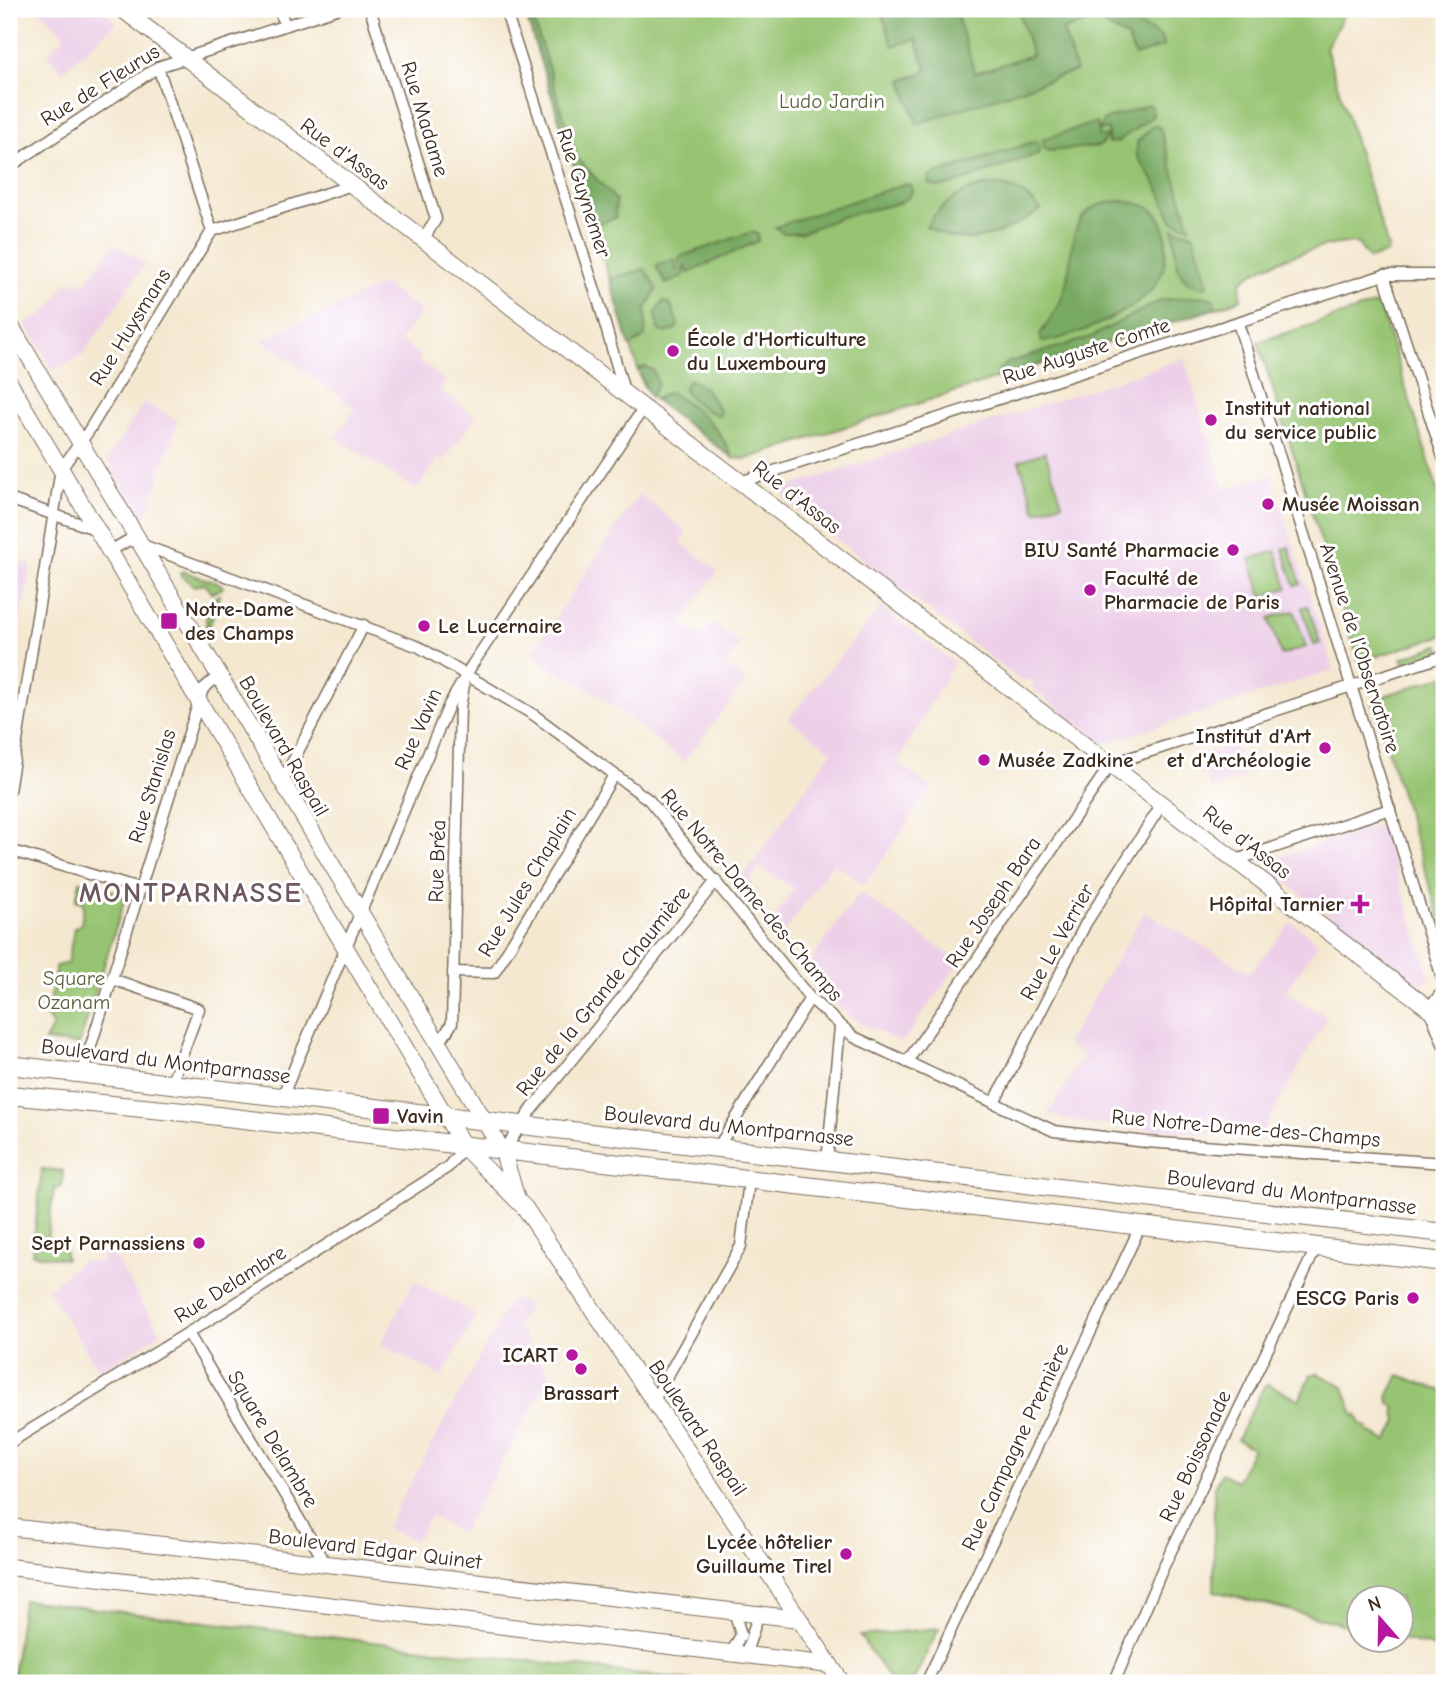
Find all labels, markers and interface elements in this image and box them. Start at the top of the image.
street label: Rue de Fleurus [36,39,164,131]
street label: Rue Madame [396,59,454,179]
park label: Ludo Jardin [779,89,885,113]
street label: Rue d'Assas [296,113,394,195]
street label: Rue Guynemer [552,125,616,261]
street label: Rue Huysmans [84,264,176,390]
street label: Rue Auguste Comte [999,313,1173,389]
place label: École d'Horticulture du Luxembourg [687,327,866,375]
marker: École d'Horticulture du Luxembourg [665,343,681,359]
place label: Institut national du service public [1225,396,1377,444]
marker: Institut national du service public [1203,412,1219,428]
street label: Rue d'Assas [748,455,846,539]
place label: Musée Moissan [1282,492,1420,516]
marker: Musée Moissan [1260,496,1276,512]
place label: BIU Santé Pharmacie [1024,538,1219,562]
street label: Avenue de l'Observatoire [1315,540,1405,756]
marker: BIU Santé Pharmacie [1225,542,1241,558]
place label: Faculté de Pharmacie de Paris [1104,566,1280,614]
marker: Faculté de Pharmacie de Paris [1082,582,1098,598]
place label: Notre-Dame des Champs [185,597,294,645]
marker: Notre-Dame des Champs [159,611,179,631]
place label: Le Lucernaire [438,614,562,638]
marker: Le Lucernaire [416,618,432,634]
street label: Boulevard Raspail [234,671,334,821]
street label: Rue Vavin [389,684,447,774]
place label: Institut d'Art et d'Archéologie [1167,724,1312,772]
street label: Rue Stanislas [123,726,181,846]
marker: Institut d'Art et d'Archéologie [1317,740,1333,756]
place label: Musée Zadkine [998,748,1134,772]
marker: Musée Zadkine [976,752,992,768]
street label: Rue Notre-Dame-des-Champs [656,784,848,1006]
street label: Rue d'Assas [1198,800,1296,884]
street label: Rue Jules Chaplain [473,803,581,961]
street label: Rue Bréa [424,819,450,903]
street label: Rue Joseph Bara [940,832,1046,972]
district label: MONTPARNASSE [79,877,303,909]
street label: Rue Le Verrier [1015,879,1099,1004]
street label: Rue de la Grande Chaumière [511,881,695,1101]
place label: Hôpital Tarnier [1209,892,1345,916]
marker: Hôpital Tarnier [1350,894,1370,914]
park label: Square Ozanam [38,966,110,1014]
street label: Boulevard du Montparnasse [40,1034,292,1088]
street label: Boulevard du Montparnasse [603,1101,855,1151]
place label: Vavin [397,1104,444,1128]
street label: Rue Notre-Dame-des-Champs [1111,1104,1381,1152]
marker: Vavin [371,1106,391,1126]
street label: Boulevard du Montparnasse [1166,1165,1418,1219]
place label: Sept Parnassiens [32,1231,185,1255]
marker: Sept Parnassiens [191,1235,207,1251]
street label: Rue Delambre [170,1240,290,1328]
place label: ESCG Paris [1295,1286,1399,1310]
marker: ESCG Paris [1405,1290,1421,1306]
street label: Rue Campagne Première [956,1340,1074,1554]
place label: ICART [503,1343,558,1367]
marker: ICART [564,1347,580,1363]
street label: Boulevard Raspail [644,1356,752,1500]
marker: Brassart [573,1361,589,1377]
street label: Square Delambre [223,1366,323,1512]
place label: Brassart [543,1381,620,1405]
street label: Rue Boissonade [1154,1386,1236,1526]
street label: Boulevard Edgar Quinet [267,1524,484,1574]
place label: Lycée hôtelier Guillaume Tirel [696,1530,833,1578]
marker: Lycée hôtelier Guillaume Tirel [838,1546,854,1562]
north arrow [1344,1584,1414,1654]
text: N [1365,1592,1384,1616]

